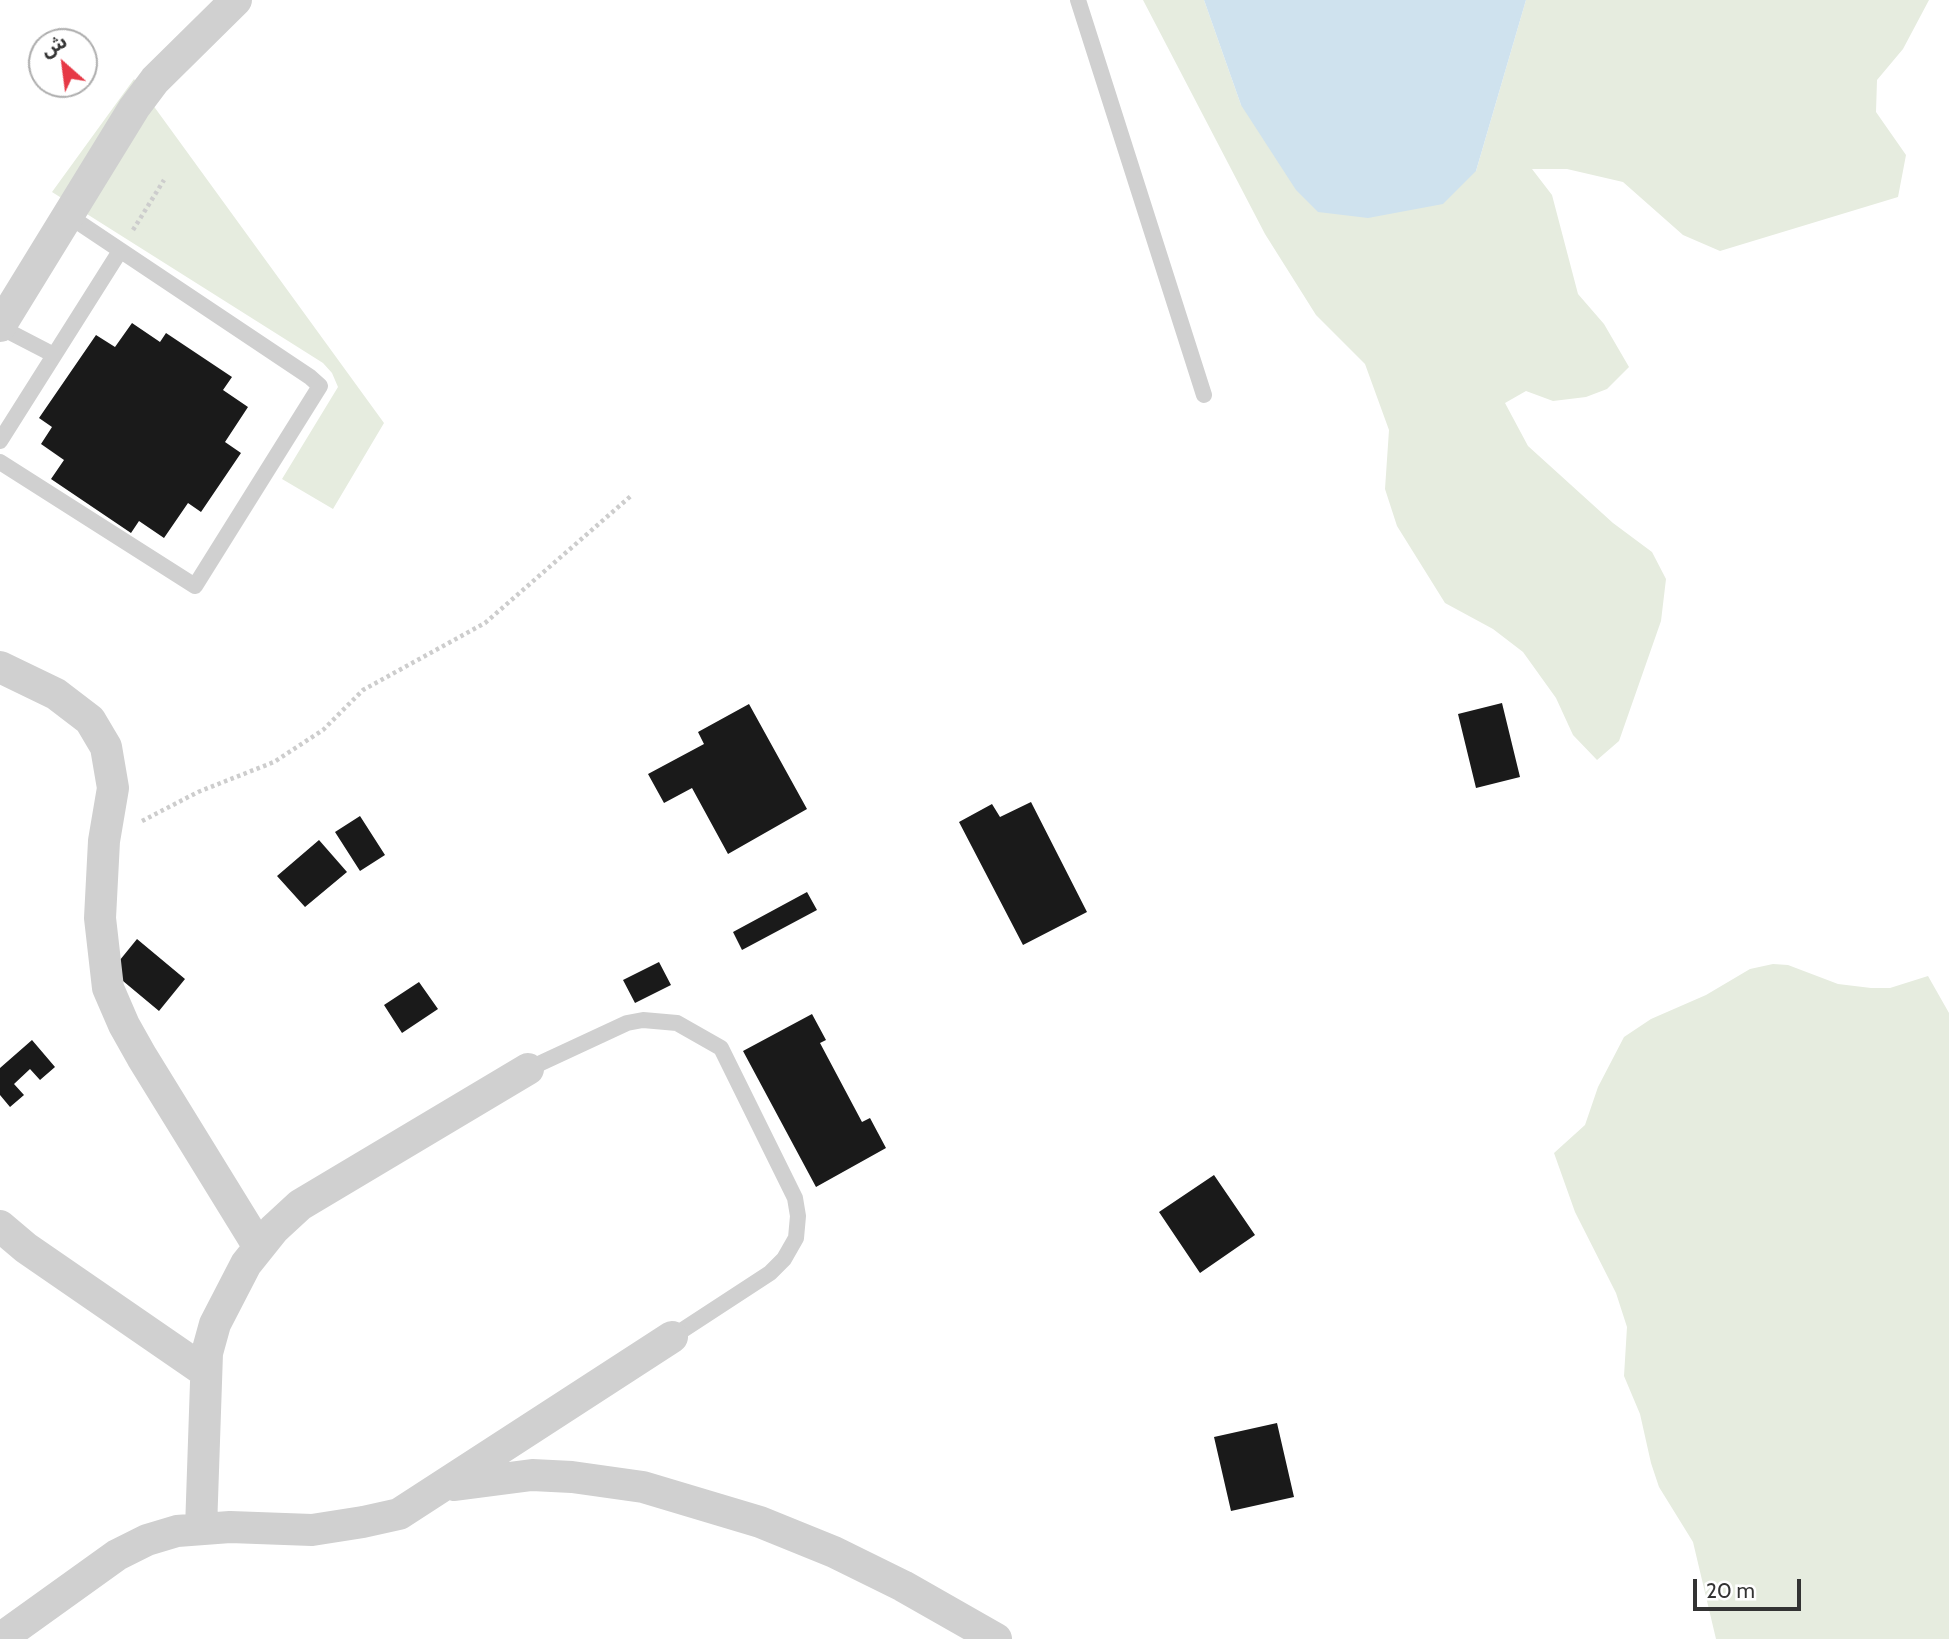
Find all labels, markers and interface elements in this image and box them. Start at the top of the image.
north arrow [28,28,98,98]
text: ش [37,30,71,62]
scale bar [1697,1566,1806,1610]
text: 20 m [1706,1578,1755,1603]

